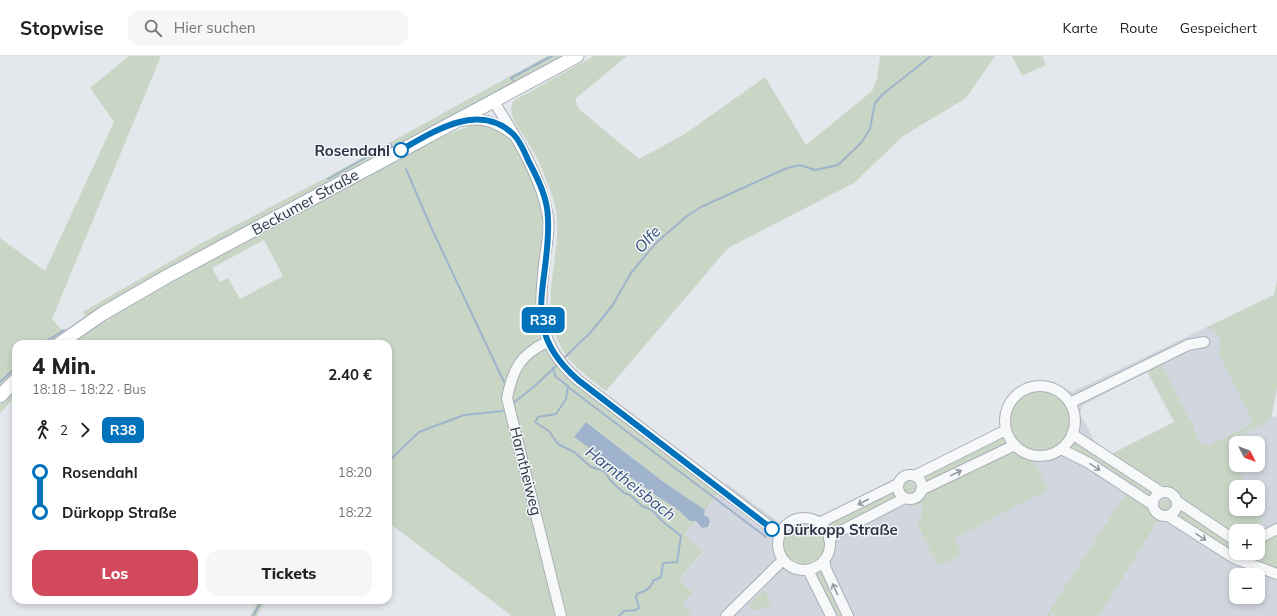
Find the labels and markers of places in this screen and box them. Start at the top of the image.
place label: Rosendahl [314,141,390,160]
marker: Rosendahl [393,142,409,158]
place label: Dürkopp Straße [783,520,898,539]
marker: Dürkopp Straße [764,521,780,537]

